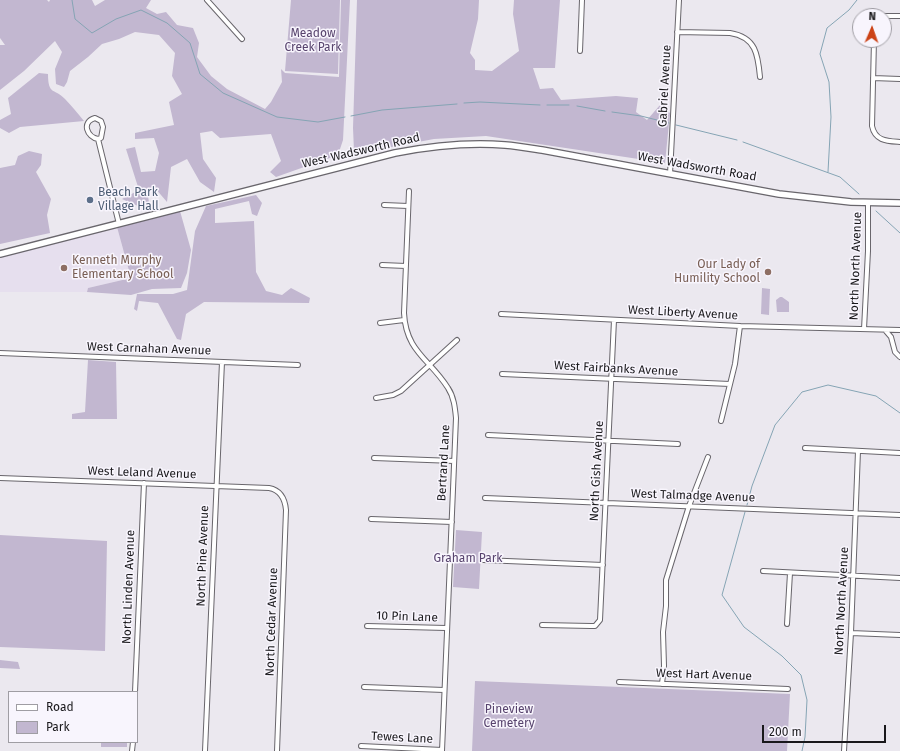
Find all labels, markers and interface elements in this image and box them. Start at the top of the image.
north arrow [852,8,892,48]
text: N [869,10,876,23]
park label: Meadow Creek Park [285,27,341,55]
street label: Gabriel Avenue [656,45,674,127]
street label: West Wadsworth Road [301,130,421,172]
street label: West Wadsworth Road [636,149,758,185]
place label: Beach Park Village Hall [98,186,159,214]
marker: Beach Park Village Hall [85,195,95,205]
street label: North North Avenue [847,211,865,321]
place label: Kenneth Murphy Elementary School [72,254,174,282]
place label: Our Lady of Humility School [674,258,760,286]
marker: Kenneth Murphy Elementary School [59,263,69,273]
marker: Our Lady of Humility School [763,267,773,277]
street label: West Liberty Avenue [628,303,738,323]
street label: West Carnahan Avenue [87,340,211,358]
street label: West Fairbanks Avenue [553,359,679,379]
street label: North Gish Avenue [587,420,607,522]
street label: Bertrand Lane [435,424,453,502]
street label: West Leland Avenue [87,464,197,482]
street label: West Talmadge Avenue [631,487,755,505]
street label: North Pine Avenue [194,505,212,607]
street label: North Linden Avenue [120,530,138,644]
street label: North North Avenue [832,546,852,656]
park label: Graham Park [434,552,502,566]
street label: North Cedar Avenue [263,567,281,677]
street label: 10 Pin Lane [376,609,438,625]
street label: West Hart Avenue [656,666,752,684]
legend [8,691,138,743]
text: Road [46,700,74,714]
park label: Pineview Cemetery [483,703,535,731]
scale bar [764,717,888,743]
text: Park [46,720,70,734]
text: 200 m [769,725,802,739]
street label: Tewes Lane [371,729,433,747]

